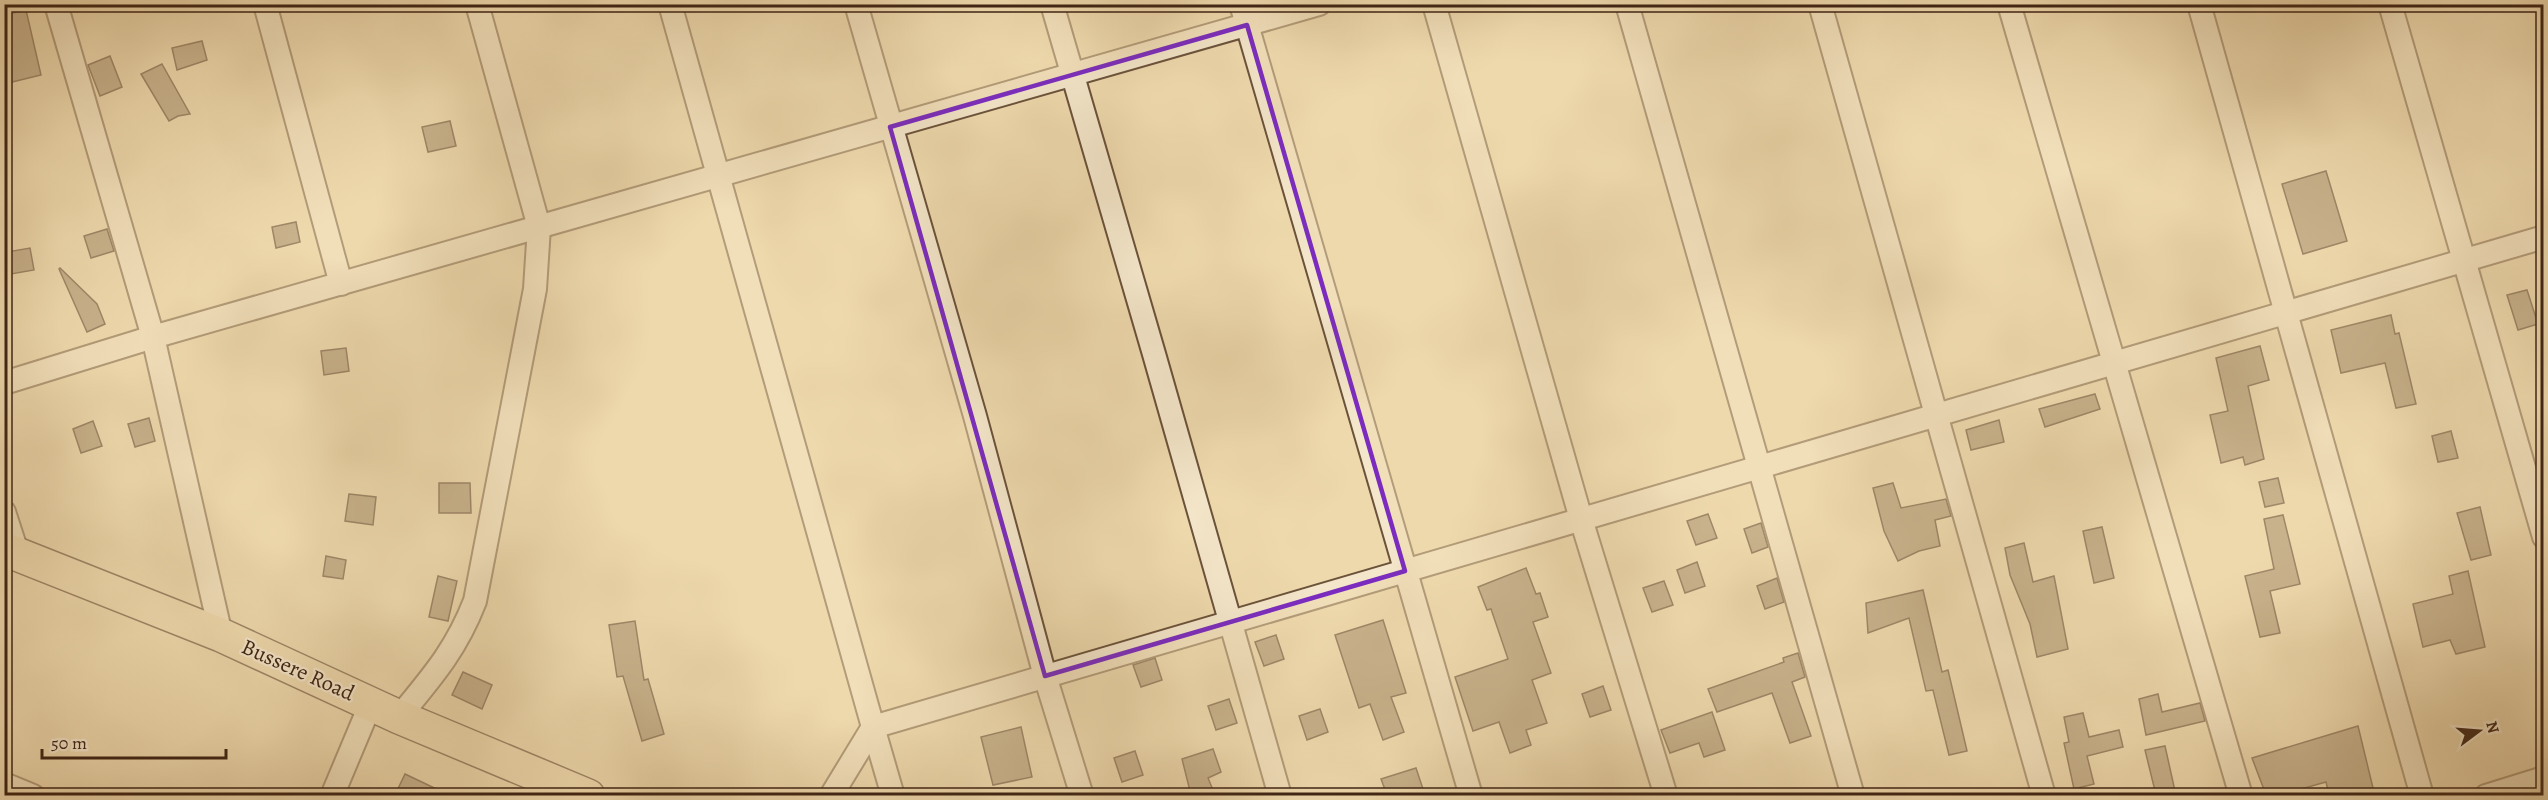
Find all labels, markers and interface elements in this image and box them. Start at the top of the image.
street label: Bussere Road [237,632,359,708]
north arrow [2449,701,2509,761]
text: N [2480,719,2505,736]
scale bar [42,722,226,760]
text: 50 m [51,731,87,755]

